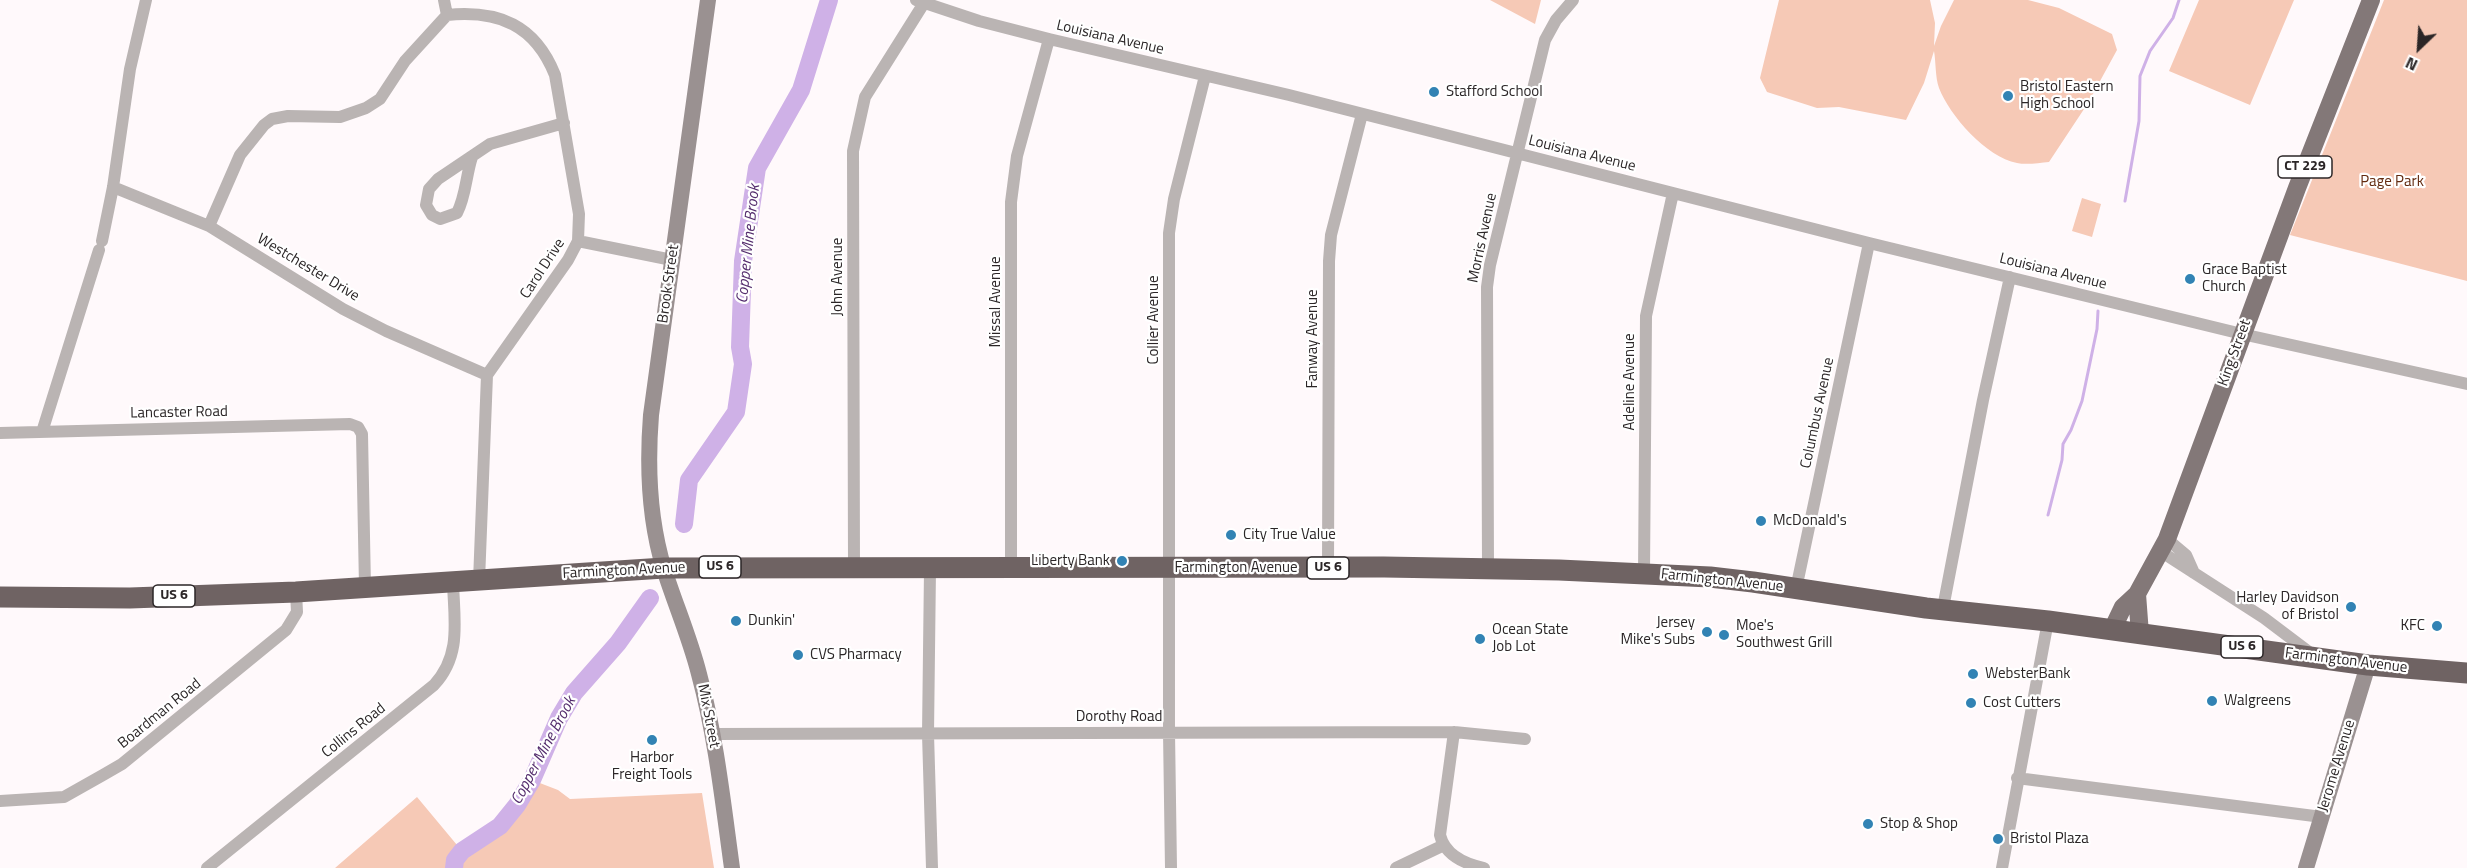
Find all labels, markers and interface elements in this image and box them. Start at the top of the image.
street label: Louisiana Avenue [1054,17,1166,59]
north arrow [2389,18,2449,78]
text: N [2401,51,2421,78]
place label: Bristol Eastern High School [2020,78,2114,113]
place label: Stafford School [1446,83,1543,101]
marker: Stafford School [1427,85,1441,99]
marker: Bristol Eastern High School [2001,89,2015,103]
street label: Louisiana Avenue [1527,132,1637,176]
road number: CT 229 [2278,156,2332,178]
park label: Page Park [2360,173,2424,191]
water label: Copper Mine Brook [733,184,765,304]
street label: Morris Avenue [1465,191,1501,285]
street label: Westchester Drive [254,230,362,306]
street label: Carol Drive [517,235,569,303]
street label: John Avenue [829,238,847,316]
street label: Brook Street [655,243,683,325]
street label: Louisiana Avenue [1998,250,2108,294]
street label: Missal Avenue [987,256,1005,348]
place label: Grace Baptist Church [2202,261,2287,296]
marker: Grace Baptist Church [2183,272,2197,286]
street label: Collier Avenue [1145,275,1163,365]
street label: Fanway Avenue [1304,289,1322,389]
street label: King Street [2215,317,2255,389]
street label: Adeline Avenue [1621,334,1639,430]
street label: Columbus Avenue [1797,356,1839,470]
street label: Lancaster Road [130,403,228,423]
place label: McDonald's [1773,512,1847,530]
marker: McDonald's [1754,514,1768,528]
place label: City True Value [1243,526,1336,544]
marker: City True Value [1224,528,1238,542]
place label: Liberty Bank [1031,552,1110,570]
marker: Liberty Bank [1115,554,1129,568]
road number: US 6 [699,556,741,578]
road number: US 6 [1307,557,1349,579]
street label: Farmington Avenue [562,559,686,583]
street label: Farmington Avenue [1174,559,1298,577]
street label: Farmington Avenue [1660,566,1784,596]
road number: US 6 [153,585,195,607]
place label: Harley Davidson of Bristol [2236,589,2339,624]
marker: Harley Davidson of Bristol [2344,600,2358,614]
place label: Dunkin' [748,612,795,630]
marker: Dunkin' [729,614,743,628]
place label: Jersey Mike's Subs [1620,614,1695,649]
place label: Moe's Southwest Grill [1736,617,1832,652]
place label: KFC [2401,617,2425,635]
marker: KFC [2430,619,2444,633]
place label: Ocean State Job Lot [1492,621,1568,656]
marker: Jersey Mike's Subs [1700,625,1714,639]
marker: Moe's Southwest Grill [1717,628,1731,642]
marker: Ocean State Job Lot [1473,632,1487,646]
road number: US 6 [2221,636,2263,658]
street label: Farmington Avenue [2284,645,2408,677]
place label: CVS Pharmacy [810,646,902,664]
marker: CVS Pharmacy [791,648,805,662]
place label: WebsterBank [1985,665,2070,683]
marker: WebsterBank [1966,667,1980,681]
street label: Boardman Road [115,675,205,753]
street label: Mix Street [693,683,723,749]
place label: Walgreens [2224,692,2291,710]
water label: Copper Mine Brook [507,694,581,808]
place label: Cost Cutters [1983,694,2061,712]
marker: Walgreens [2205,694,2219,708]
marker: Cost Cutters [1964,696,1978,710]
street label: Collins Road [318,700,390,762]
street label: Dorothy Road [1076,708,1162,726]
street label: Jerome Avenue [2314,718,2360,814]
marker: Harbor Freight Tools [645,733,659,747]
place label: Harbor Freight Tools [612,749,692,784]
place label: Stop & Shop [1880,815,1958,833]
marker: Stop & Shop [1861,817,1875,831]
place label: Bristol Plaza [2010,830,2089,848]
marker: Bristol Plaza [1991,832,2005,846]

